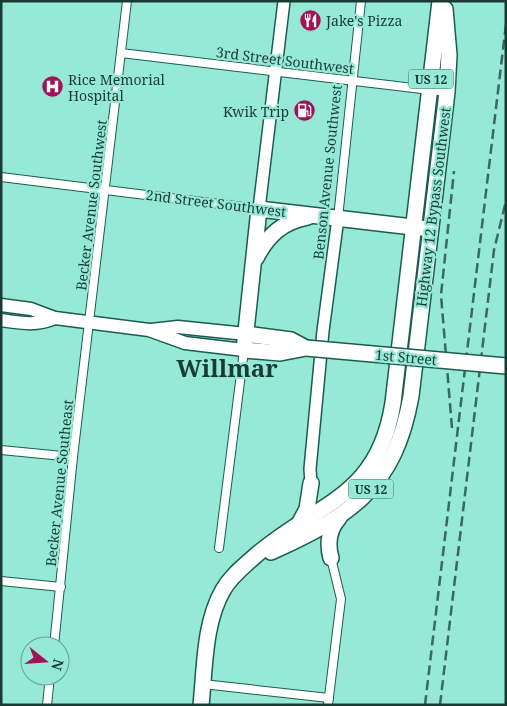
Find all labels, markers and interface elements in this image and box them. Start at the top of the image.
restaurant icon: Jake's Pizza [298,8,322,32]
place label: Jake's Pizza [325,11,403,30]
street label: 3rd Street Southwest [215,42,355,78]
place label: Rice Memorial Hospital [68,70,166,105]
road number: US 12 [408,70,454,88]
hospital icon: Rice Memorial Hospital [40,75,64,99]
street label: Benson Avenue Southwest [308,84,346,260]
fuel station icon: Kwik Trip [293,99,317,123]
place label: Kwik Trip [223,102,289,121]
street label: Highway 12 Bypass Southwest [411,106,455,308]
street label: Becker Avenue Southwest [71,118,111,292]
street label: 2nd Street Southwest [145,185,287,221]
street label: 1st Street [374,345,438,369]
district label: Willmar [176,351,278,384]
street label: Becker Avenue Southeast [41,398,77,567]
road number: US 12 [348,479,394,498]
north arrow [20,636,70,686]
text: N [47,657,69,673]

